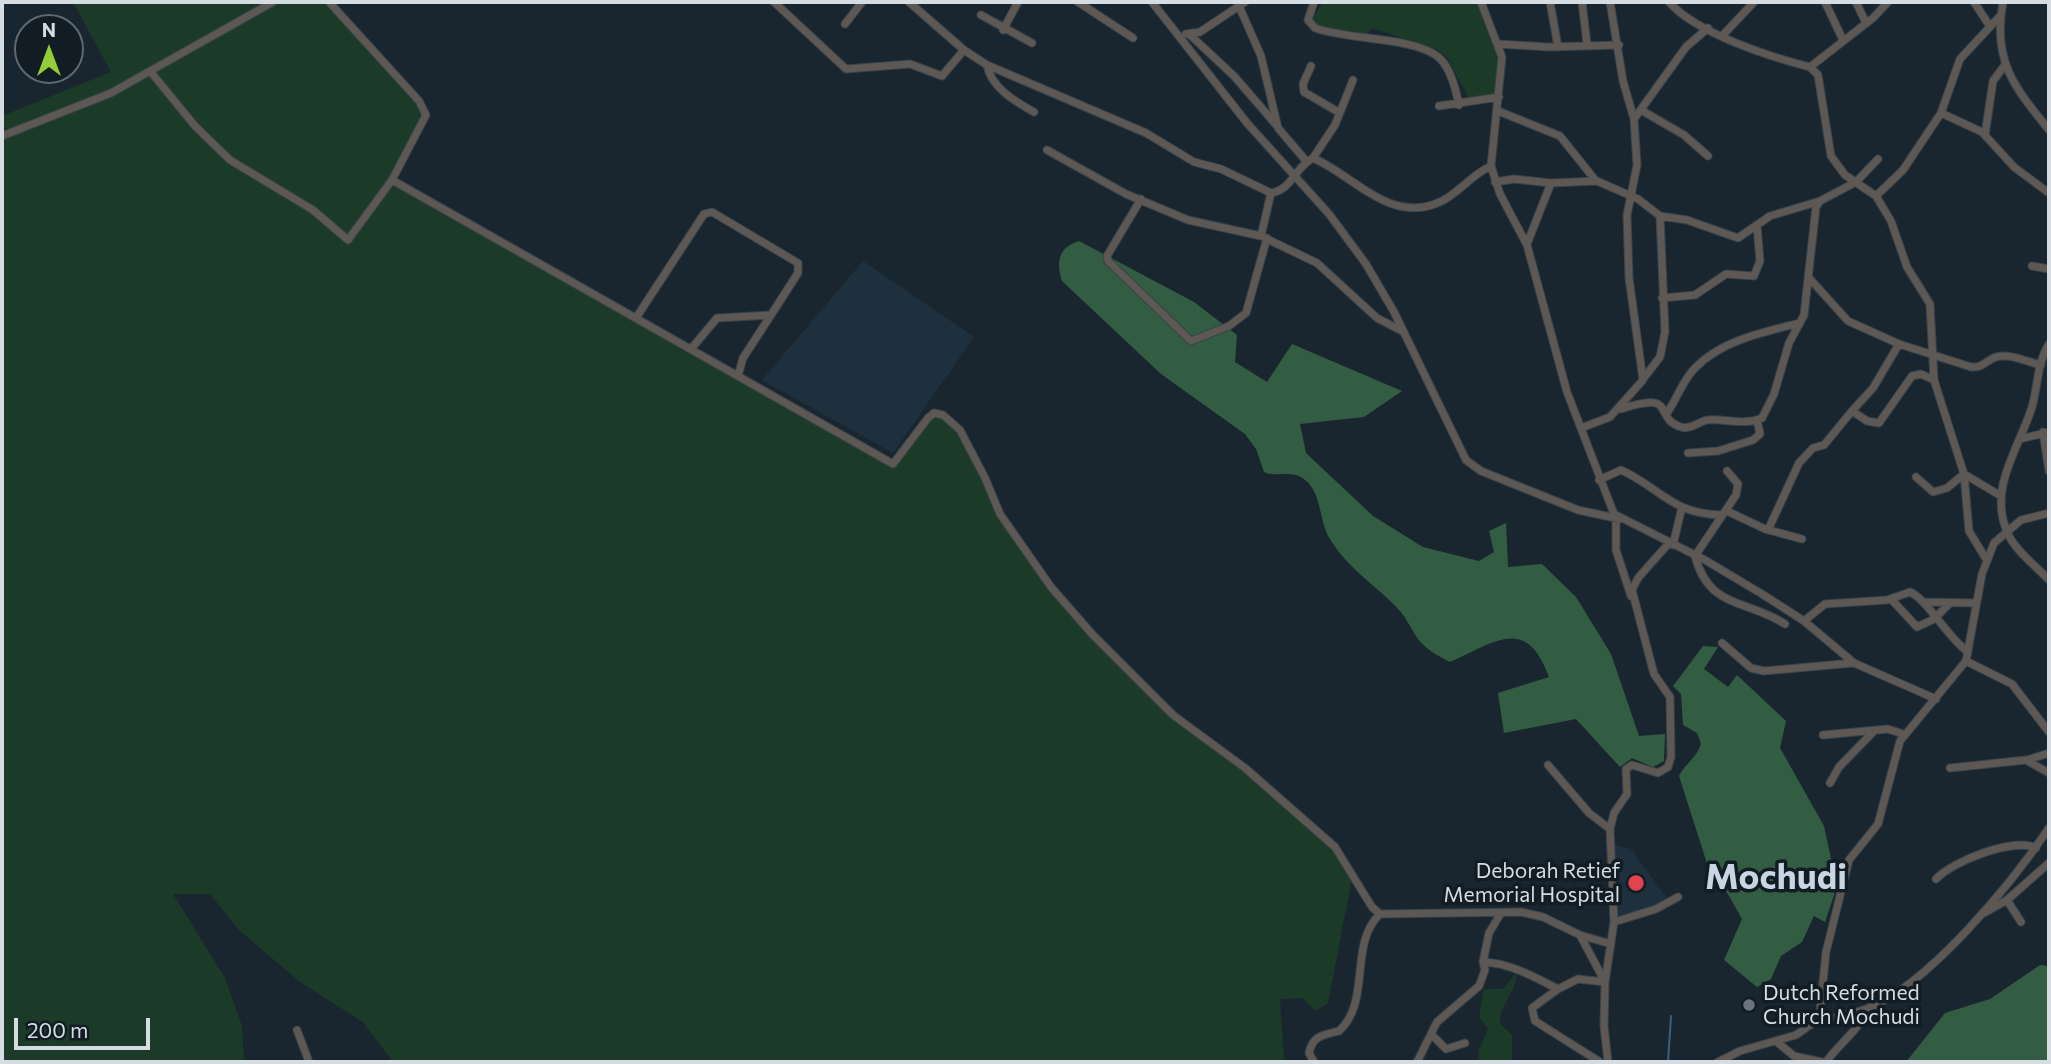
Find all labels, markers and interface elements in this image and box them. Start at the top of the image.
north arrow [14,14,84,84]
text: N [42,18,56,41]
district label: Mochudi [1705,856,1847,898]
place label: Deborah Retief Memorial Hospital [1444,858,1620,908]
marker: Deborah Retief Memorial Hospital [1626,873,1646,893]
place label: Dutch Reformed Church Mochudi [1763,980,1920,1030]
marker: Dutch Reformed Church Mochudi [1741,997,1757,1013]
scale bar [18,1004,154,1048]
text: 200 m [27,1017,88,1042]

